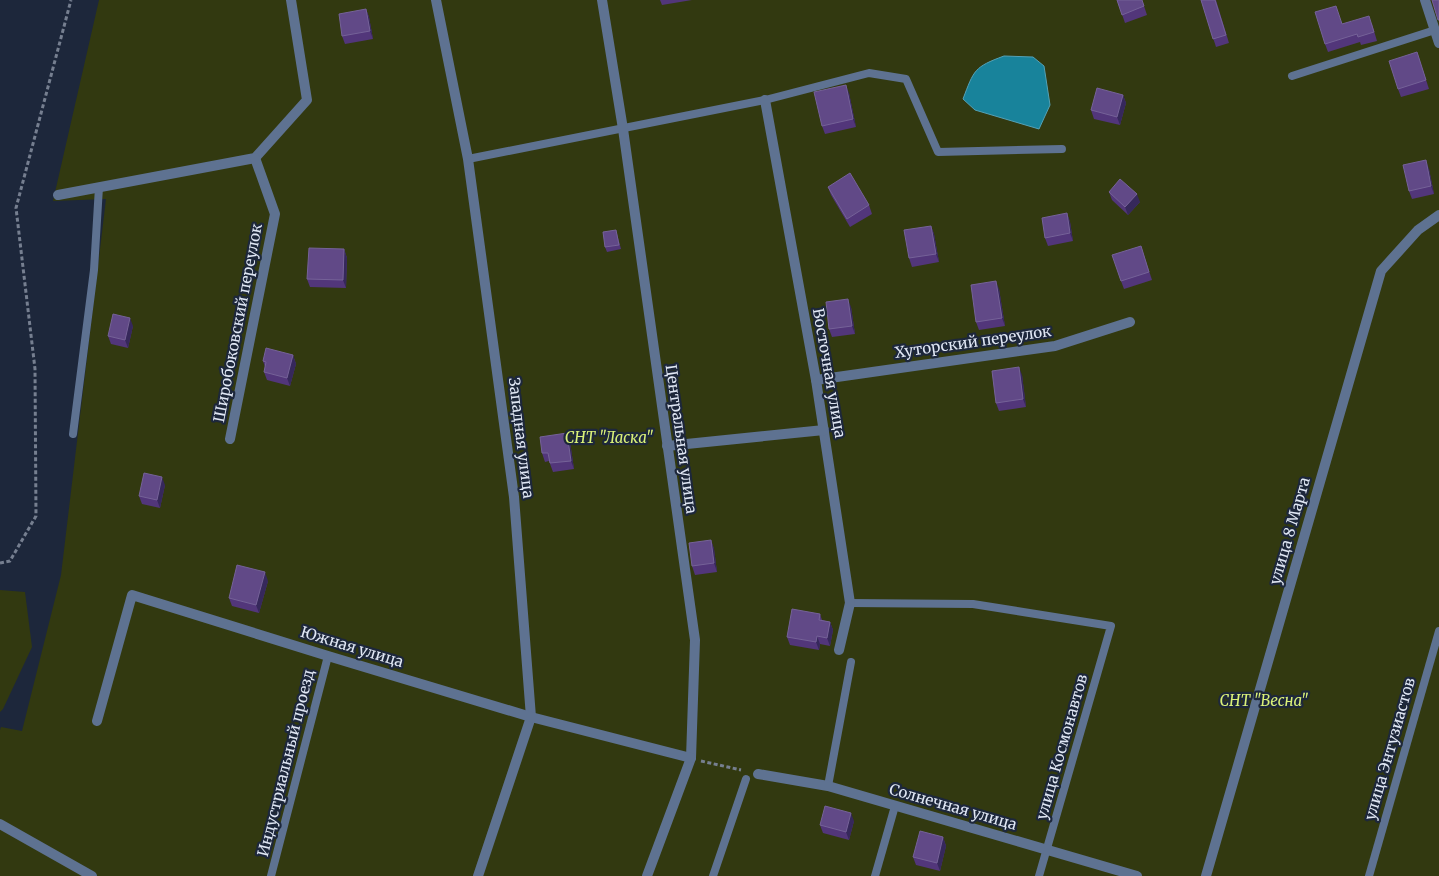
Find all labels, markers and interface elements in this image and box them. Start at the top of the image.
street label: Широбоковский переулок [209,221,266,424]
street label: Восточная улица [809,307,850,439]
street label: Хуторский переулок [893,321,1053,362]
street label: Центральная улица [662,363,701,515]
street label: Западная улица [505,377,538,499]
park label: СНТ "Ласка" [565,428,654,447]
street label: улица 8 Марта [1265,475,1314,587]
street label: Южная улица [298,622,406,671]
street label: Индустриальный проезд [253,667,318,858]
street label: улица Космонавтов [1032,672,1091,822]
street label: улица Энтузиастов [1360,675,1419,822]
park label: СНТ "Весна" [1220,691,1309,710]
street label: Солнечная улица [887,779,1019,834]

